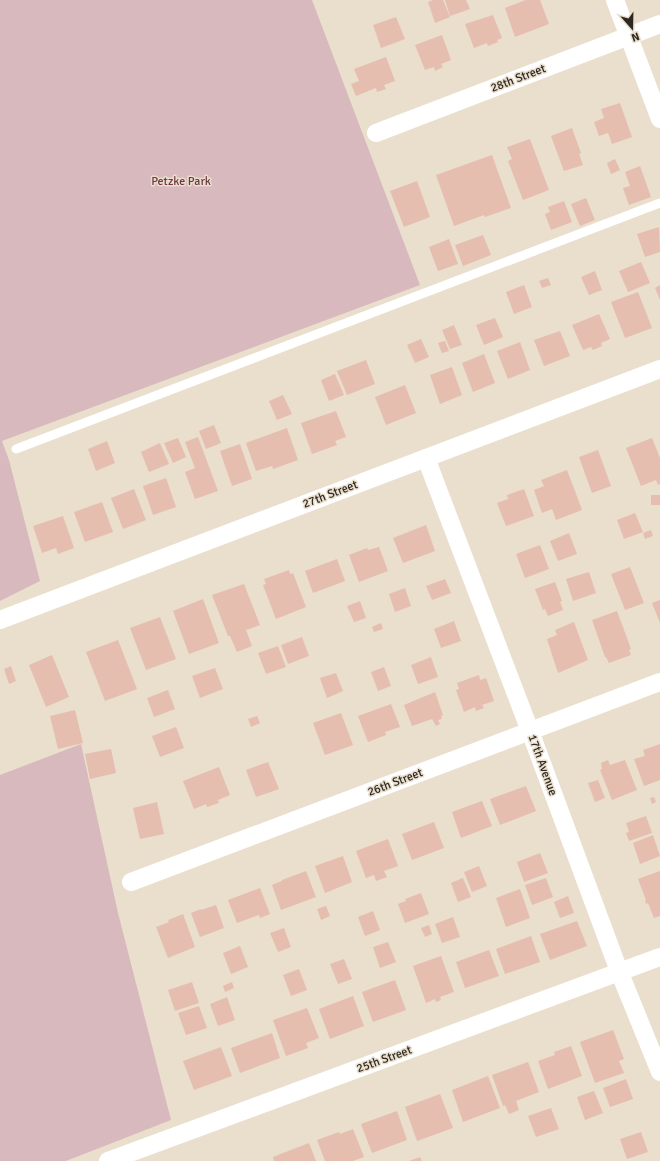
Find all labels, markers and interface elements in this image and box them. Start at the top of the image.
north arrow [612,8,652,48]
text: N [629,30,641,44]
street label: 28th Street [489,61,548,96]
park label: Petzke Park [151,174,211,189]
street label: 27th Street [301,477,360,512]
street label: 17th Avenue [525,733,561,798]
street label: 26th Street [366,765,425,800]
street label: 25th Street [355,1043,414,1076]

